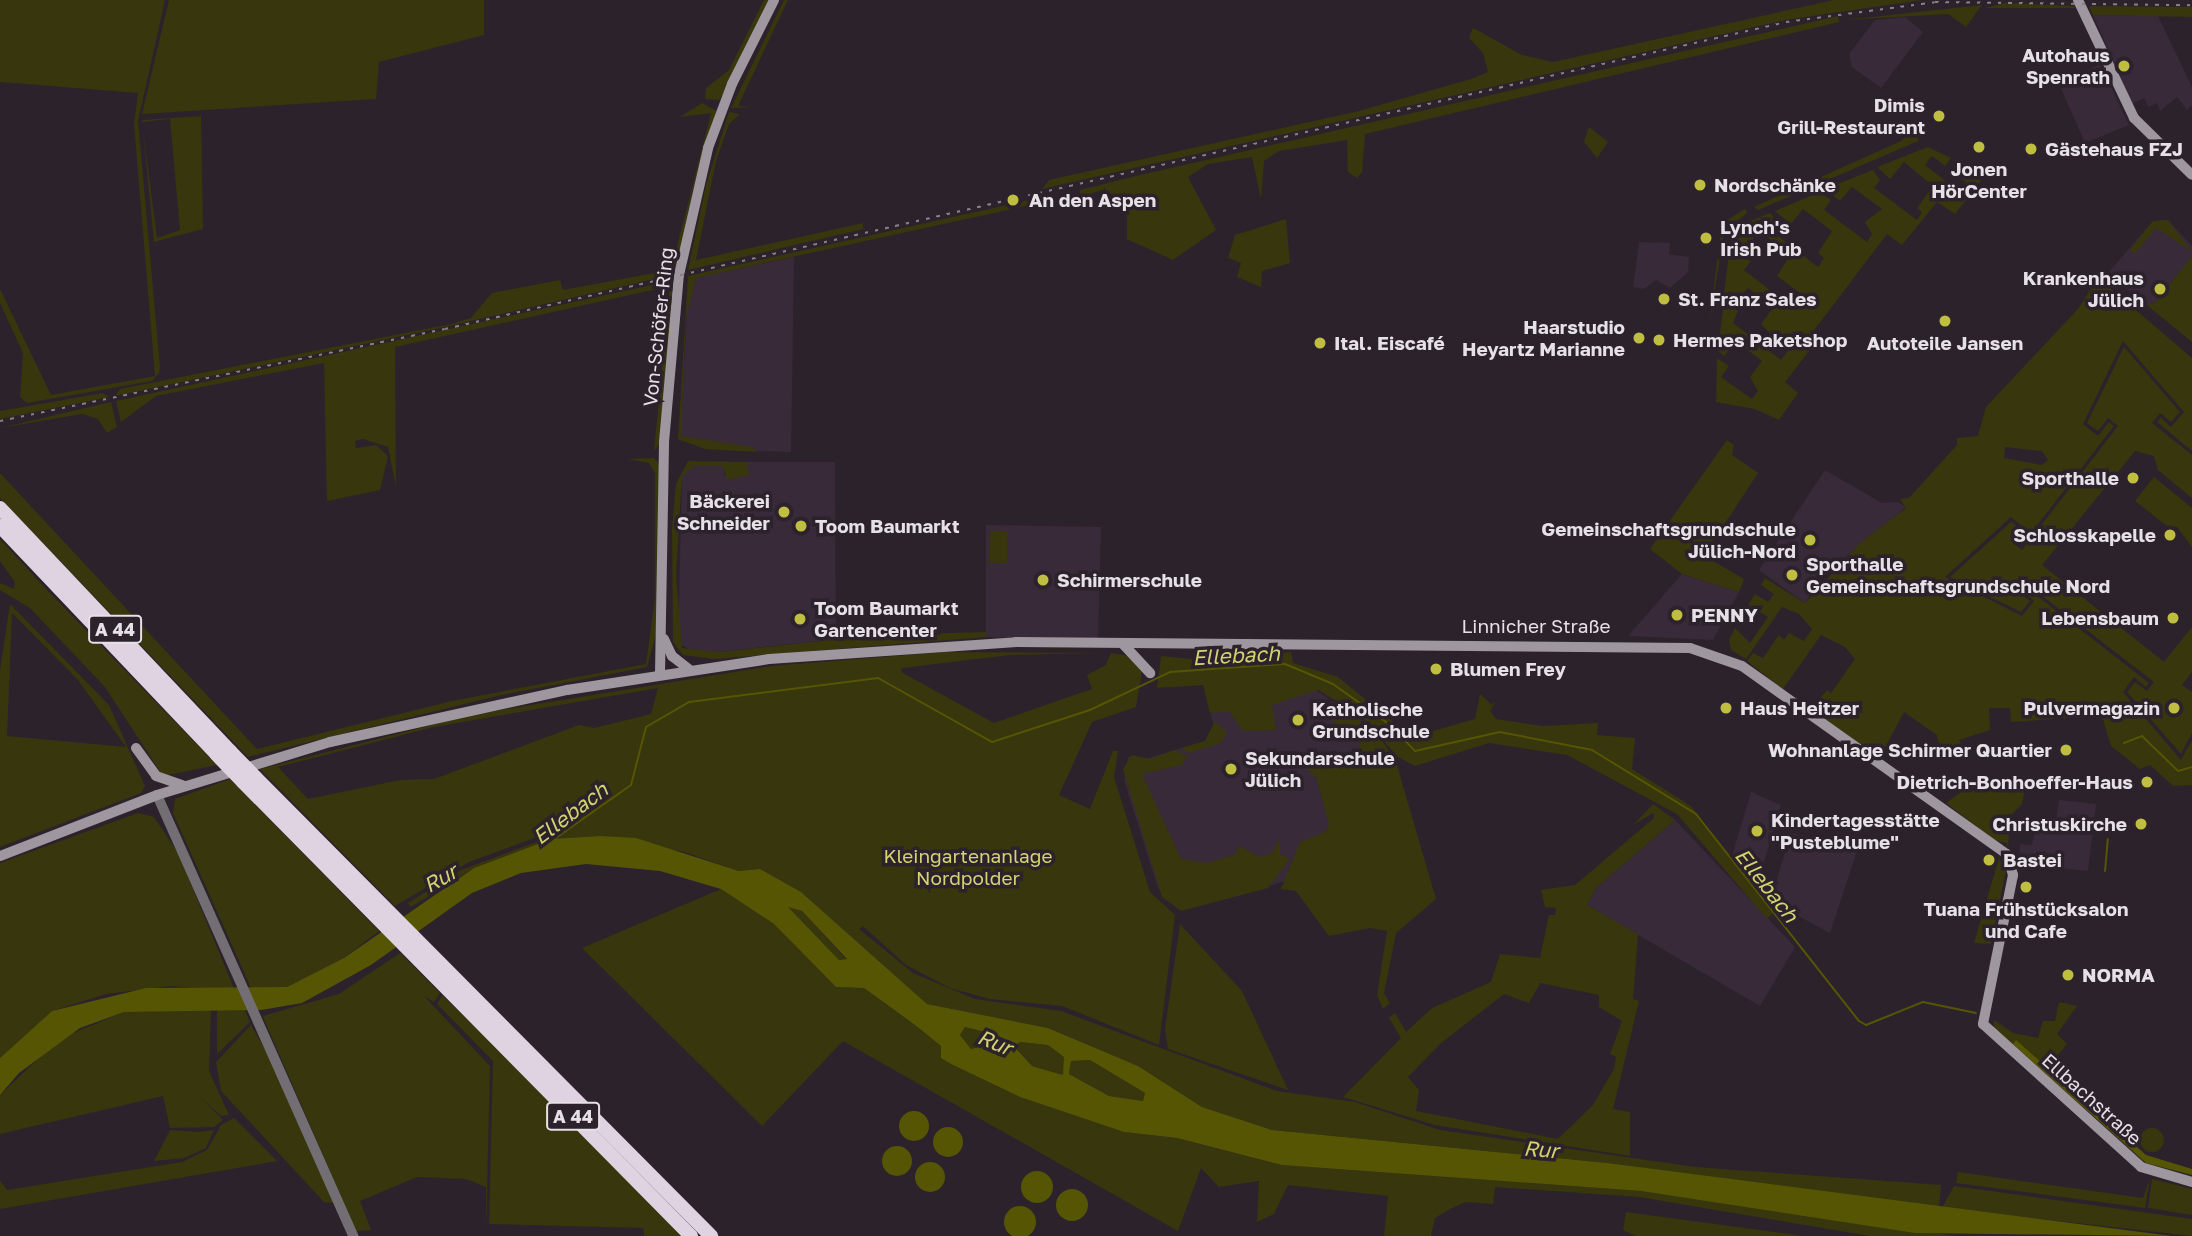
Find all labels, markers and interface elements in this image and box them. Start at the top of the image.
place label: Autohaus Spenrath [2022,44,2110,88]
marker: Autohaus Spenrath [2116,58,2132,74]
place label: Dimis Grill-Restaurant [1777,94,1925,138]
marker: Dimis Grill-Restaurant [1931,108,1947,124]
place label: Gästehaus FZJ [2045,138,2183,160]
marker: Jonen HörCenter [1971,139,1987,155]
marker: Gästehaus FZJ [2023,141,2039,157]
place label: Jonen HörCenter [1931,158,2027,202]
place label: Nordschänke [1714,174,1836,196]
marker: Nordschänke [1692,177,1708,193]
place label: An den Aspen [1029,189,1156,211]
marker: An den Aspen [1003,190,1023,210]
place label: Lynch's Irish Pub [1720,216,1802,260]
marker: Lynch's Irish Pub [1698,230,1714,246]
street label: Von-Schöfer-Ring [638,246,678,408]
place label: Krankenhaus Jülich [2023,267,2144,311]
marker: Krankenhaus Jülich [2150,279,2170,299]
place label: St. Franz Sales [1678,288,1817,310]
marker: St. Franz Sales [1656,291,1672,307]
marker: Autoteile Jansen [1937,313,1953,329]
place label: Haarstudio Heyartz Marianne [1462,316,1625,360]
place label: Hermes Paketshop [1673,329,1847,351]
marker: Haarstudio Heyartz Marianne [1631,330,1647,346]
place label: Ital. Eiscafé [1334,332,1445,354]
marker: Hermes Paketshop [1651,332,1667,348]
place label: Autoteile Jansen [1867,332,2023,354]
marker: Ital. Eiscafé [1312,335,1328,351]
place label: Sporthalle [2021,467,2119,489]
marker: Sporthalle [2125,470,2141,486]
place label: Bäckerei Schneider [677,490,770,534]
marker: Bäckerei Schneider [776,504,792,520]
place label: Toom Baumarkt [815,515,960,537]
marker: Toom Baumarkt [793,518,809,534]
place label: Gemeinschaftsgrundschule Jülich-Nord [1541,518,1796,562]
place label: Schlosskapelle [2013,524,2156,546]
marker: Schlosskapelle [2162,527,2178,543]
marker: Gemeinschaftsgrundschule Jülich-Nord [1802,532,1818,548]
place label: Sporthalle Gemeinschaftsgrundschule Nord [1806,553,2110,597]
marker: Sporthalle Gemeinschaftsgrundschule Nord [1784,567,1800,583]
place label: Schirmerschule [1057,569,1202,591]
marker: Schirmerschule [1035,572,1051,588]
place label: Toom Baumarkt Gartencenter [814,597,959,641]
place label: PENNY [1691,604,1758,626]
marker: PENNY [1669,607,1685,623]
place label: Lebensbaum [2041,607,2159,629]
marker: Lebensbaum [2165,610,2181,626]
marker: Toom Baumarkt Gartencenter [792,611,808,627]
road number: A 44 [87,614,143,644]
street label: Linnicher Straße [1462,615,1610,637]
water label: Ellebach [1192,640,1280,670]
place label: Blumen Frey [1450,658,1566,680]
marker: Blumen Frey [1428,661,1444,677]
place label: Haus Heitzer [1740,697,1859,719]
place label: Pulvermagazin [2024,697,2160,719]
place label: Katholische Grundschule [1312,698,1430,742]
marker: Haus Heitzer [1718,700,1734,716]
marker: Pulvermagazin [2166,700,2182,716]
marker: Katholische Grundschule [1290,712,1306,728]
place label: Wohnanlage Schirmer Quartier [1768,739,2052,761]
marker: Wohnanlage Schirmer Quartier [2058,742,2074,758]
place label: Sekundarschule Jülich [1245,747,1395,791]
marker: Sekundarschule Jülich [1223,761,1239,777]
place label: Dietrich-Bonhoeffer-Haus [1897,771,2133,793]
marker: Dietrich-Bonhoeffer-Haus [2139,774,2155,790]
water label: Ellebach [528,777,612,849]
place label: Kindertagesstätte "Pusteblume" [1771,809,1940,853]
place label: Christuskirche [1992,813,2127,835]
marker: Christuskirche [2133,816,2149,832]
marker: Kindertagesstätte "Pusteblume" [1749,823,1765,839]
water label: Ellebach [1730,843,1804,927]
park label: Kleingartenanlage Nordpolder [883,845,1053,889]
place label: Bastei [2003,849,2062,871]
marker: Bastei [1981,852,1997,868]
water label: Rur [419,858,461,898]
marker: Tuana Frühstücksalon und Cafe [2018,879,2034,895]
place label: Tuana Frühstücksalon und Cafe [1924,898,2128,942]
place label: NORMA [2082,964,2155,986]
marker: NORMA [2060,967,2076,983]
water label: Rur [974,1024,1016,1060]
street label: Ellbachstraße [2038,1048,2146,1150]
road number: A 44 [545,1101,601,1130]
water label: Rur [1523,1135,1559,1163]

